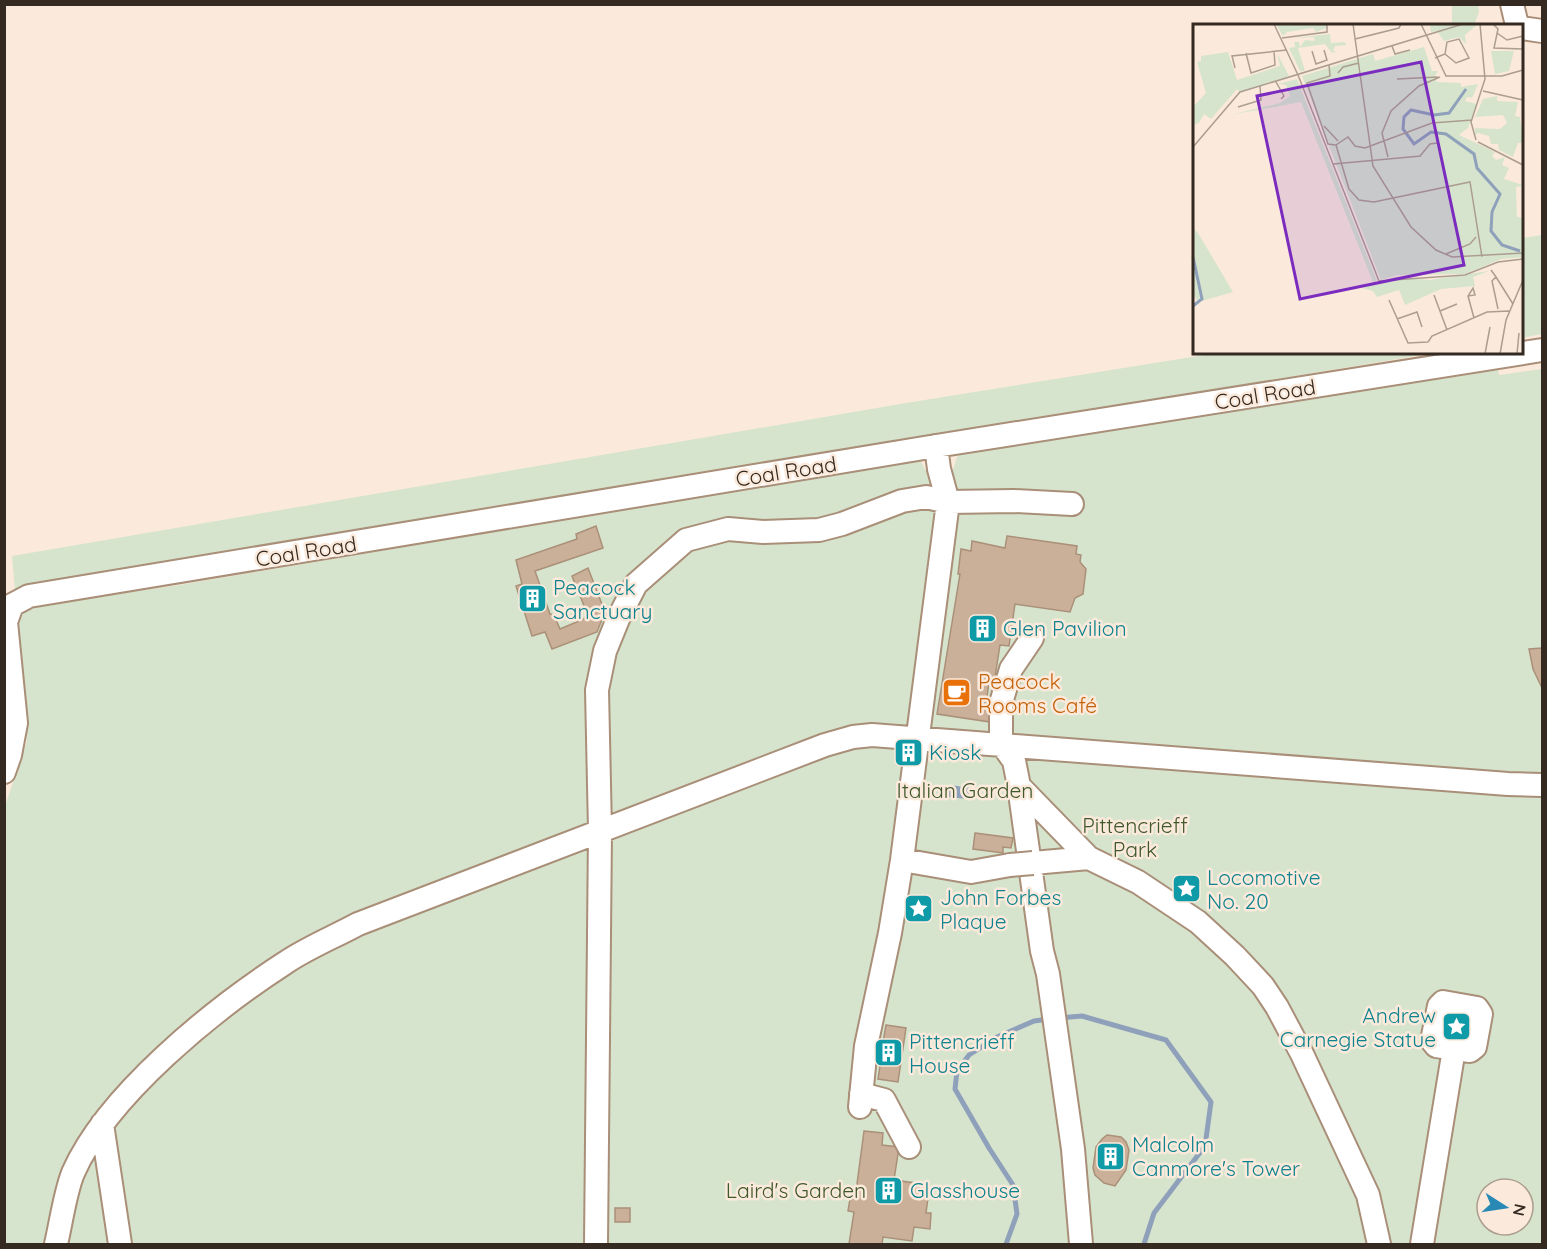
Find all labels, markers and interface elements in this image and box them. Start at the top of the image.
inset map [1193,24,1523,354]
street label: Coal Road [1213,373,1317,415]
street label: Coal Road [734,450,838,492]
street label: Coal Road [254,530,358,572]
place label: Peacock Sanctuary [553,574,652,624]
building icon: Peacock Sanctuary [516,583,548,615]
building icon: Glen Pavilion [966,612,998,644]
place label: Glen Pavilion [1003,615,1127,641]
place label: Peacock Rooms Café [978,668,1097,718]
cafe icon: Peacock Rooms Café [941,677,973,709]
building icon: Kiosk [892,736,924,768]
place label: Kiosk [929,739,981,765]
park label: Italian Garden [897,777,1033,803]
park label: Pittencrieff Park [1082,812,1188,862]
place label: Locomotive No. 20 [1207,864,1321,914]
place icon: Locomotive No. 20 [1170,873,1202,905]
place label: John Forbes Plaque [940,884,1061,934]
place icon: John Forbes Plaque [903,893,935,925]
place label: Andrew Carnegie Statue [1280,1002,1436,1052]
place icon: Andrew Carnegie Statue [1441,1011,1473,1043]
place label: Pittencrieff House [909,1028,1015,1078]
building icon: Pittencrieff House [872,1037,904,1069]
place label: Malcolm Canmore's Tower [1132,1131,1300,1181]
building icon: Malcolm Canmore's Tower [1095,1140,1127,1172]
building icon: Glasshouse [873,1174,905,1206]
park label: Laird's Garden [726,1177,866,1203]
place label: Glasshouse [910,1177,1020,1203]
north arrow [1475,1177,1535,1237]
text: N [1509,1202,1531,1218]

